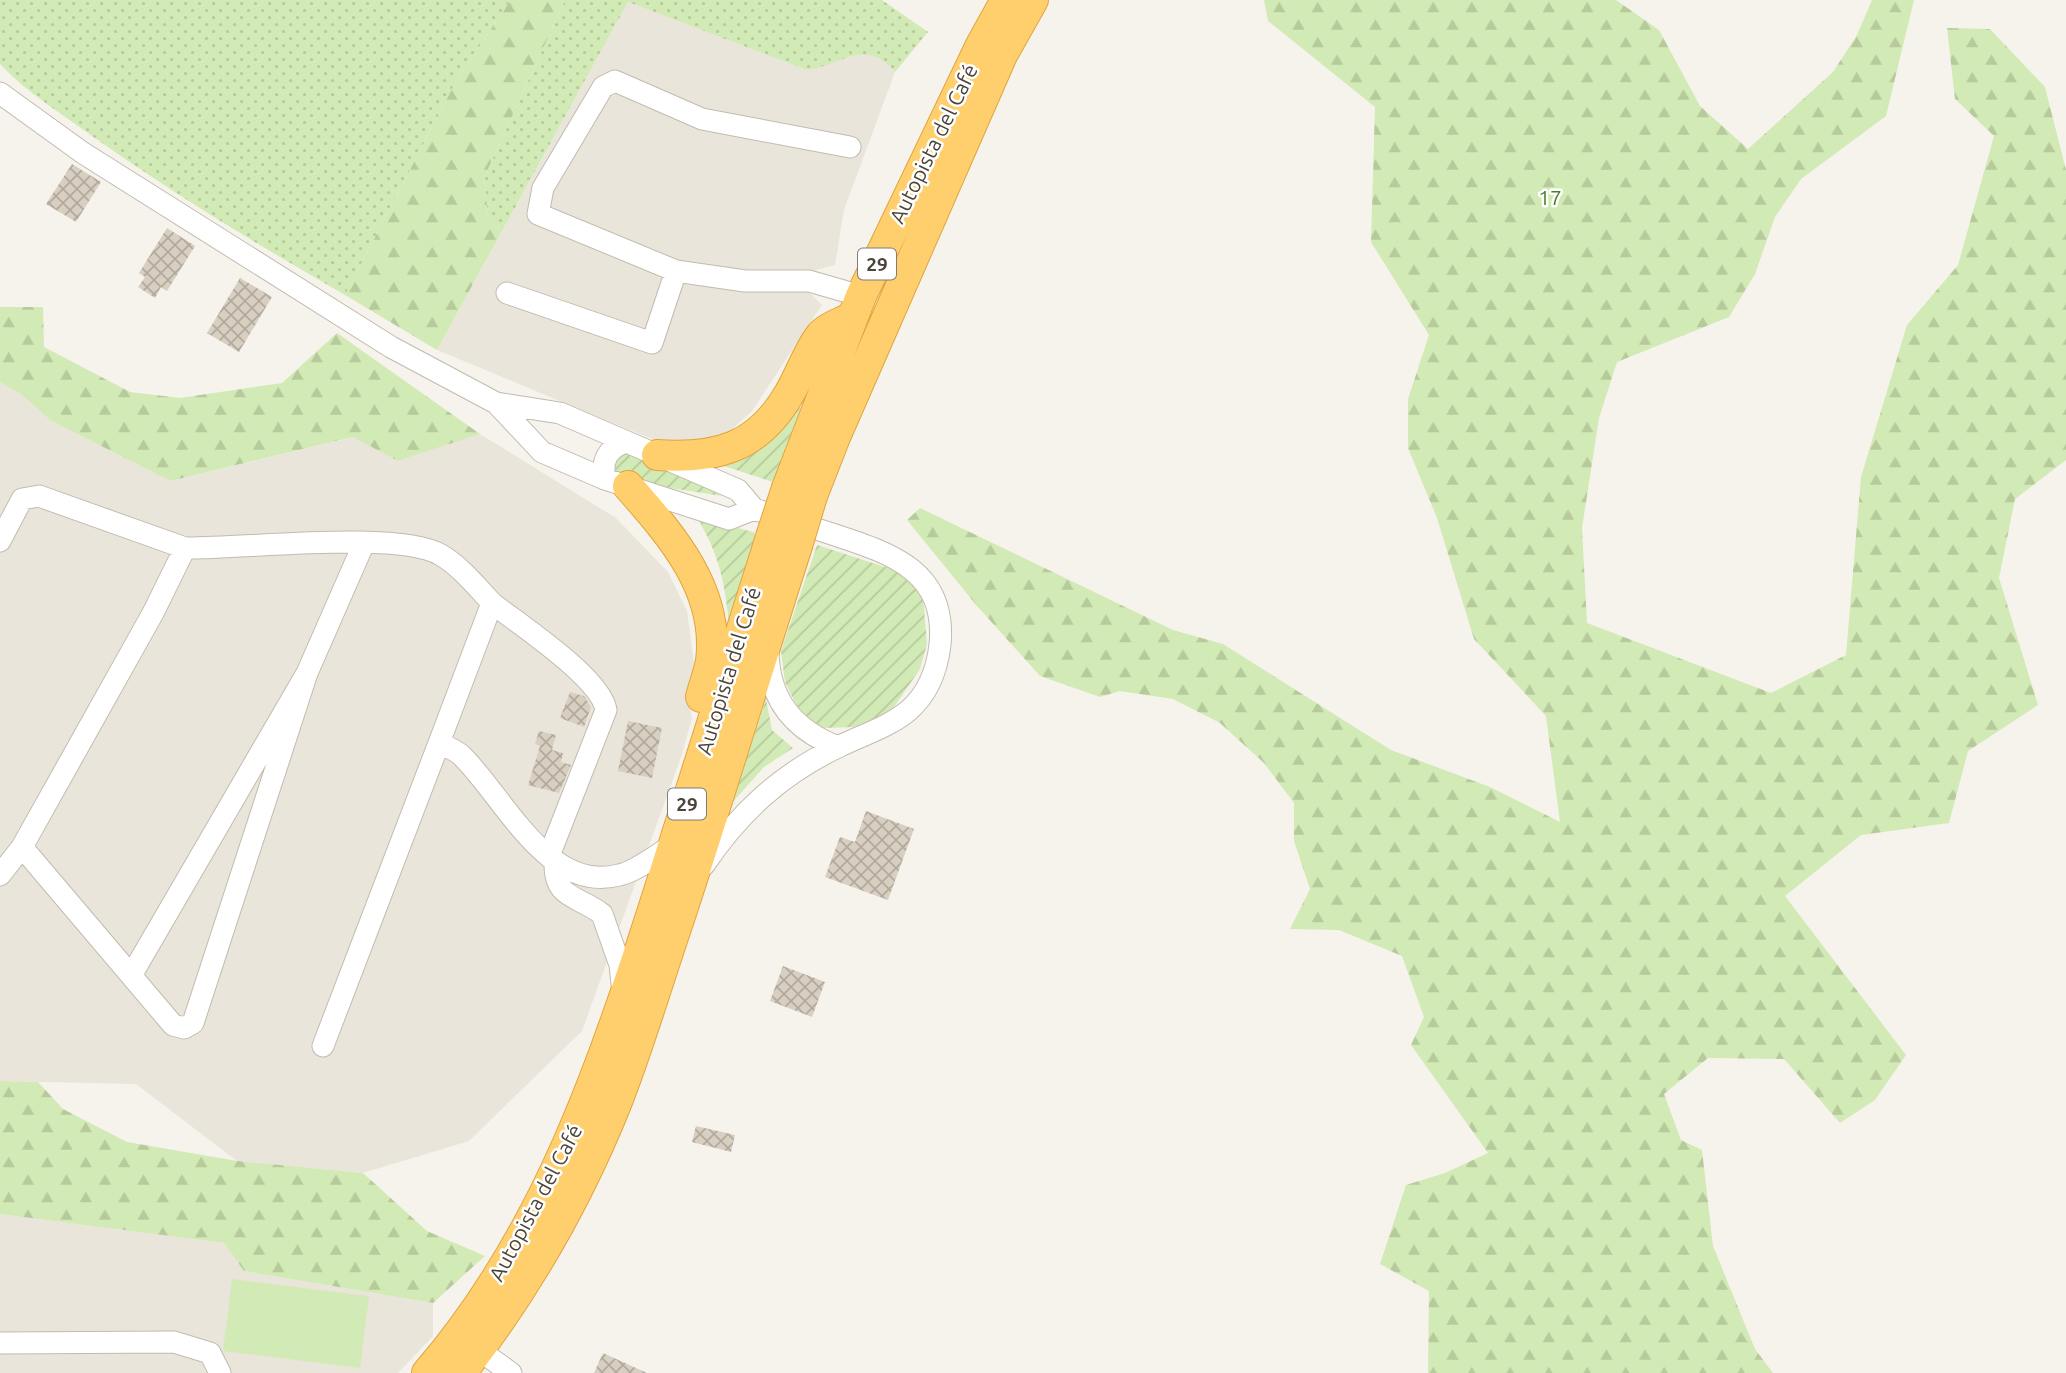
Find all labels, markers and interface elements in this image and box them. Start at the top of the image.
street label: Autopista del Café [884,60,982,227]
park label: 17 [1538,185,1562,209]
road number: 29 [858,248,896,280]
street label: Autopista del Café [691,584,765,757]
road number: 29 [668,789,706,820]
street label: Autopista del Café [484,1120,587,1285]

